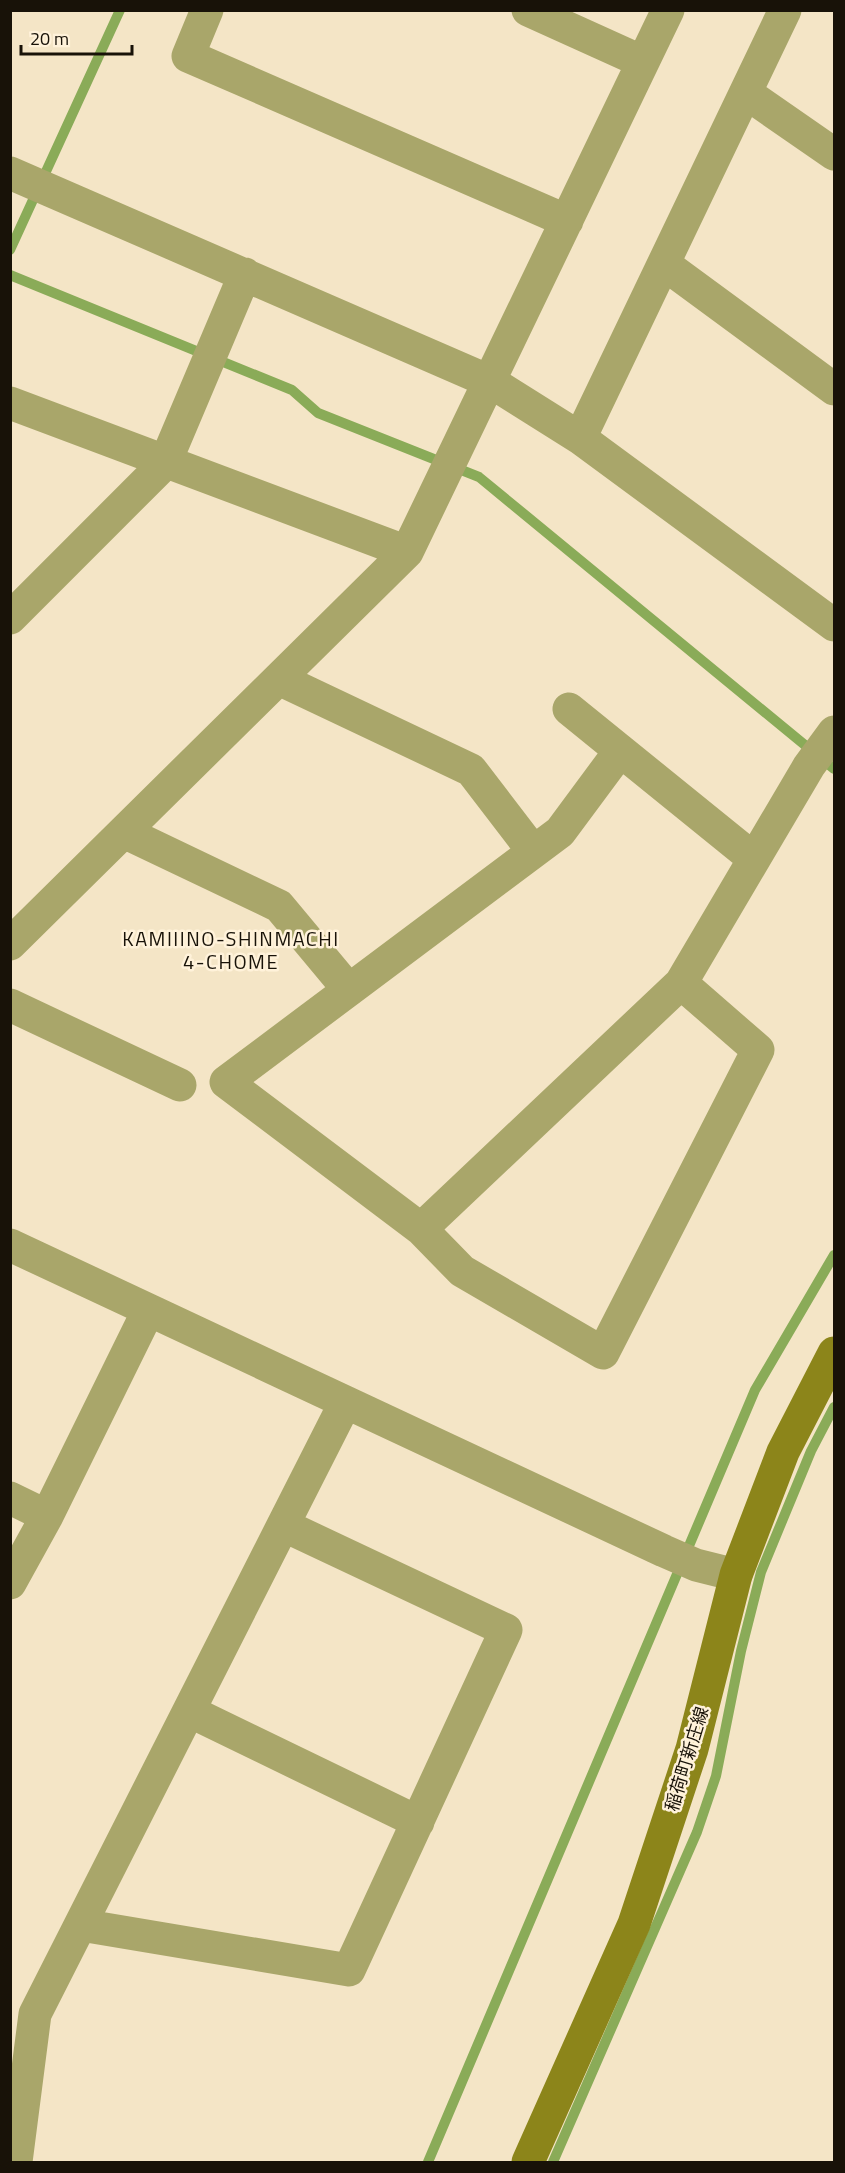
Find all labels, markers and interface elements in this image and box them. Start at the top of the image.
scale bar [21,18,132,56]
text: 20 m [30,25,69,52]
district label: KAMIIINO-SHINMACHI 4-CHOME [122,923,340,977]
street label: 稲荷町新庄線 [658,1703,715,1814]

